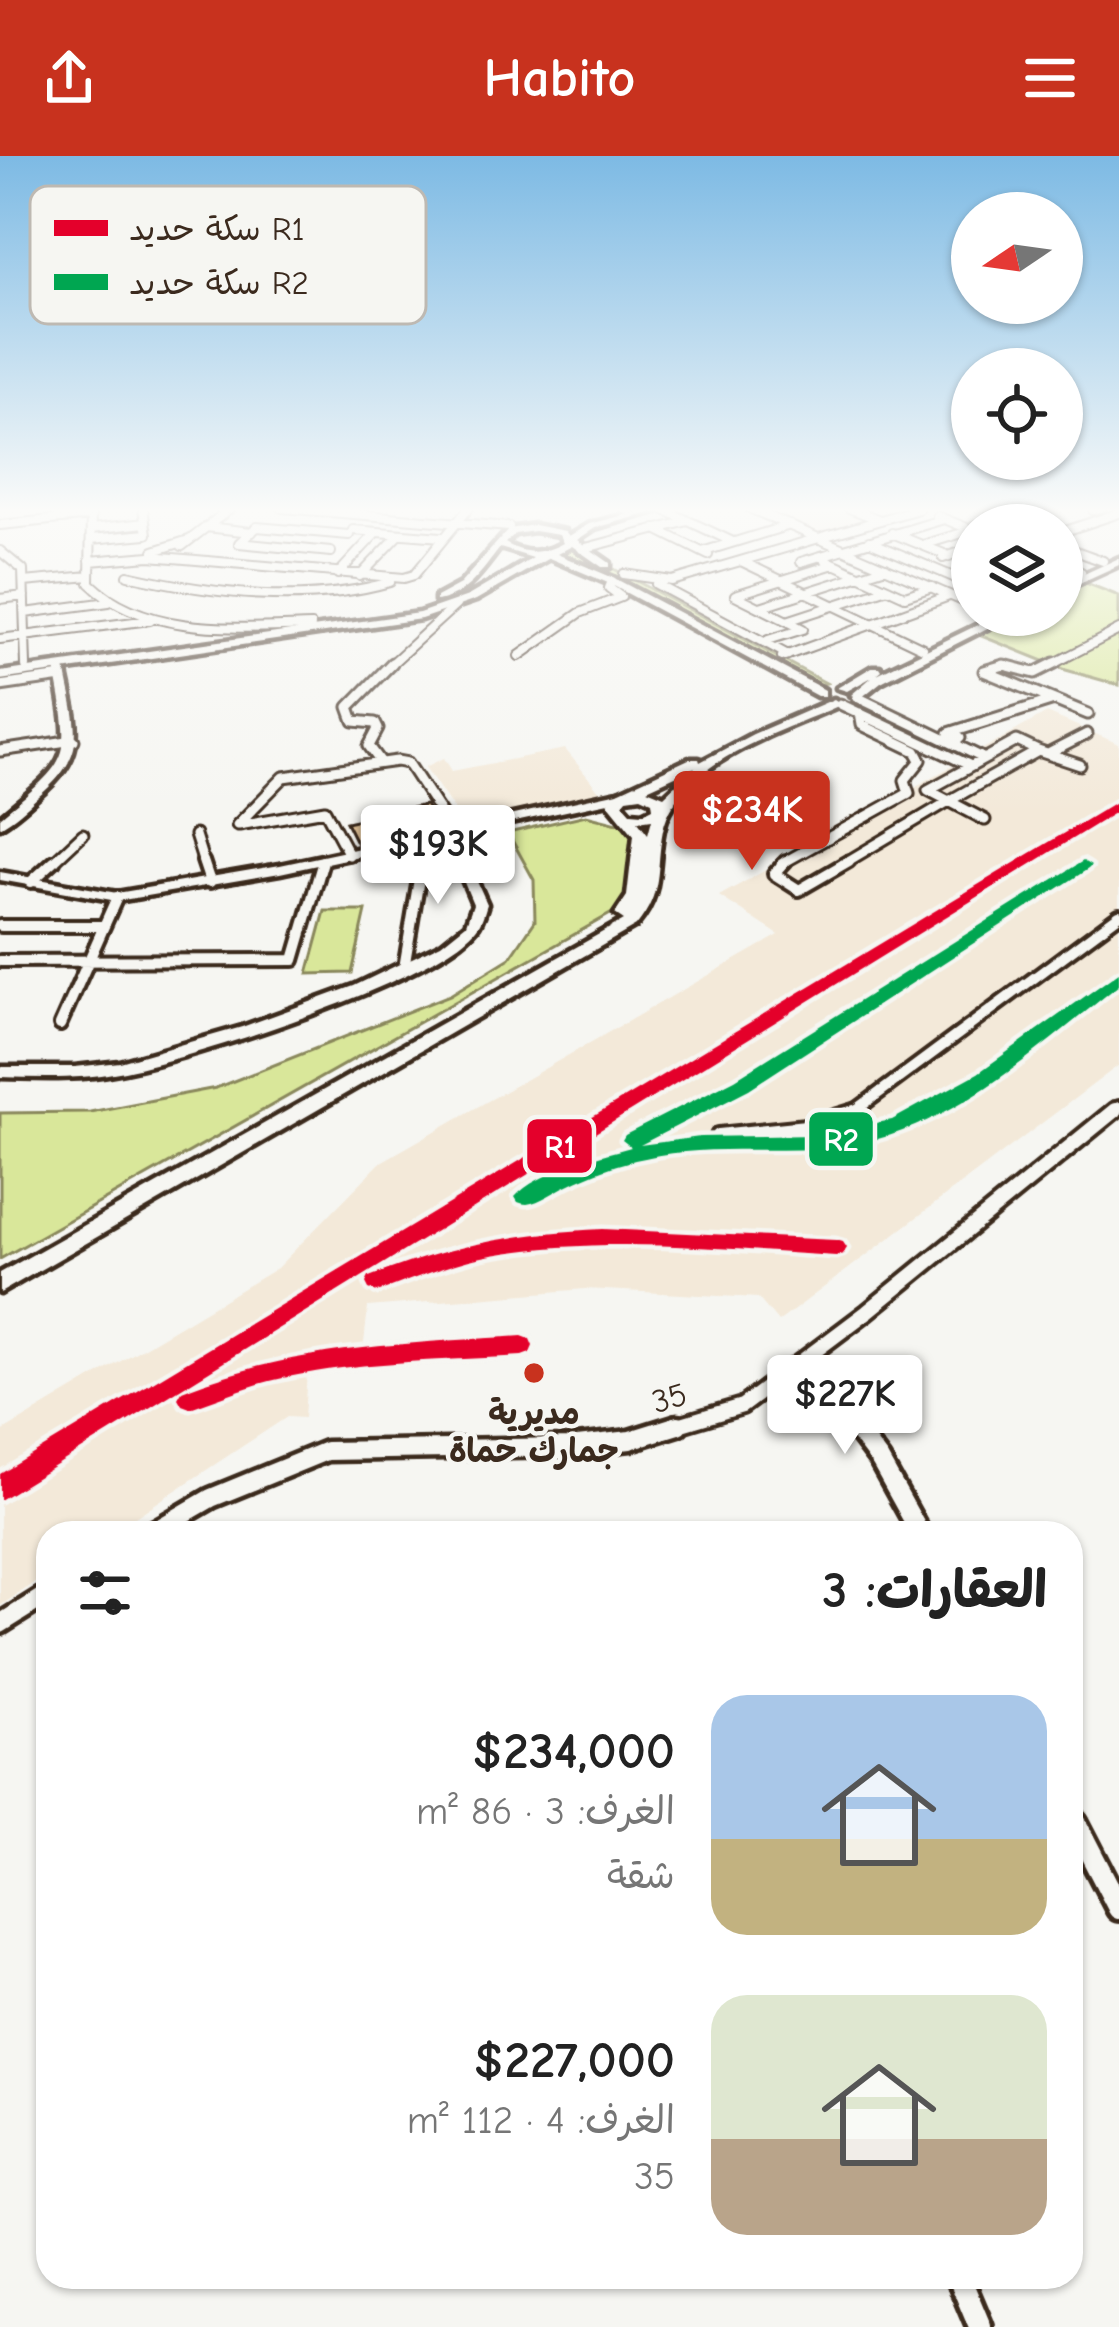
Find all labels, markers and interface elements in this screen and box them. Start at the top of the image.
icon: share [36,45,102,111]
icon: menu [1017,45,1083,111]
text: Habito [484,47,635,110]
legend [30,186,426,324]
north arrow [951,192,1083,324]
map controls [951,192,1083,636]
text: سكة حديد R1 [129,210,305,248]
text: سكة حديد R2 [129,264,309,302]
button: locate [951,348,1083,480]
button: layers [951,504,1083,636]
pin: $234K [668,771,836,873]
text: $234K [701,787,803,832]
pin: $193K [354,805,522,907]
text: $193K [388,821,488,866]
line badge: R2 [807,1110,875,1168]
line badge: R1 [525,1117,594,1175]
text: R2 [823,1121,859,1159]
text: R1 [544,1128,576,1166]
pin: $227K [761,1355,929,1457]
marker: مديرية جمارك حماة [521,1360,547,1386]
text: $227K [794,1371,896,1416]
street label: 35 [647,1375,691,1421]
place label: مديرية جمارك حماة [449,1394,619,1470]
icon: filters [72,1560,138,1626]
text: العقارات: 3 [822,1561,1047,1620]
text: $234,000 [473,1722,675,1781]
icon: home [807,1743,951,1887]
text: الغرف: 3 · 86 m² [416,1789,675,1834]
text: شقة [607,1853,675,1898]
text: $227,000 [474,2031,675,2090]
icon: home [807,2043,951,2187]
text: الغرف: 4 · 112 m² [407,2098,675,2143]
text: 35 [634,2154,675,2199]

